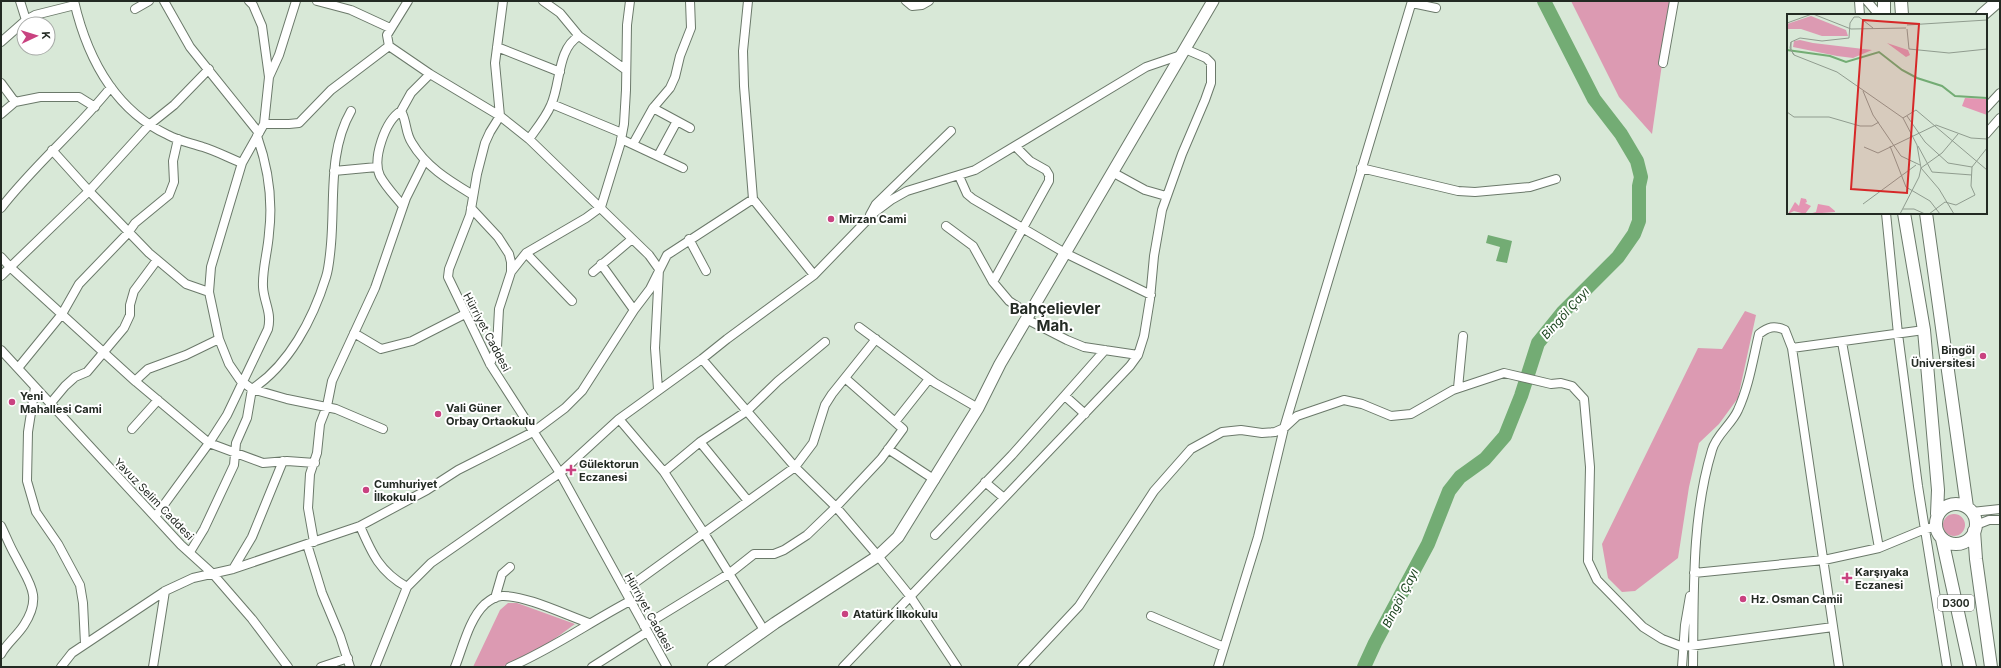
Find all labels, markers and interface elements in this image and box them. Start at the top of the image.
inset map [1787,14,1987,214]
north arrow [16,16,56,56]
text: K [39,31,53,40]
place label: Mirzan Cami [839,212,906,226]
marker: Mirzan Cami [826,214,836,224]
water label: Bingöl Çayı [1538,284,1592,342]
street label: Hürriyet Caddesi [460,290,514,374]
district label: Bahçelievler Mah. [1010,299,1100,335]
place label: Bingöl Üniversitesi [1911,343,1975,370]
marker: Bingöl Üniversitesi [1978,351,1988,361]
place label: Yeni Mahallesi Cami [20,389,102,416]
marker: Yeni Mahallesi Cami [7,397,17,407]
place label: Vali Güner Orbay Ortaokulu [446,401,535,428]
marker: Vali Güner Orbay Ortaokulu [433,409,443,419]
street label: Yavuz Selim Caddesi [111,455,197,543]
place label: Gülektorun Eczanesi [579,457,639,484]
marker: Gülektorun Eczanesi [566,465,576,475]
place label: Cumhuriyet İlkokulu [374,477,437,504]
marker: Cumhuriyet İlkokulu [361,485,371,495]
place label: Karşıyaka Eczanesi [1855,565,1909,592]
water label: Bingöl Çayı [1379,566,1421,630]
street label: Hürriyet Caddesi [622,570,676,654]
marker: Karşıyaka Eczanesi [1842,573,1852,583]
place label: Hz. Osman Camii [1751,592,1843,606]
marker: Hz. Osman Camii [1738,594,1748,604]
road number: D300 [1938,595,1974,611]
place label: Atatürk İlkokulu [853,607,938,621]
marker: Atatürk İlkokulu [840,609,850,619]

